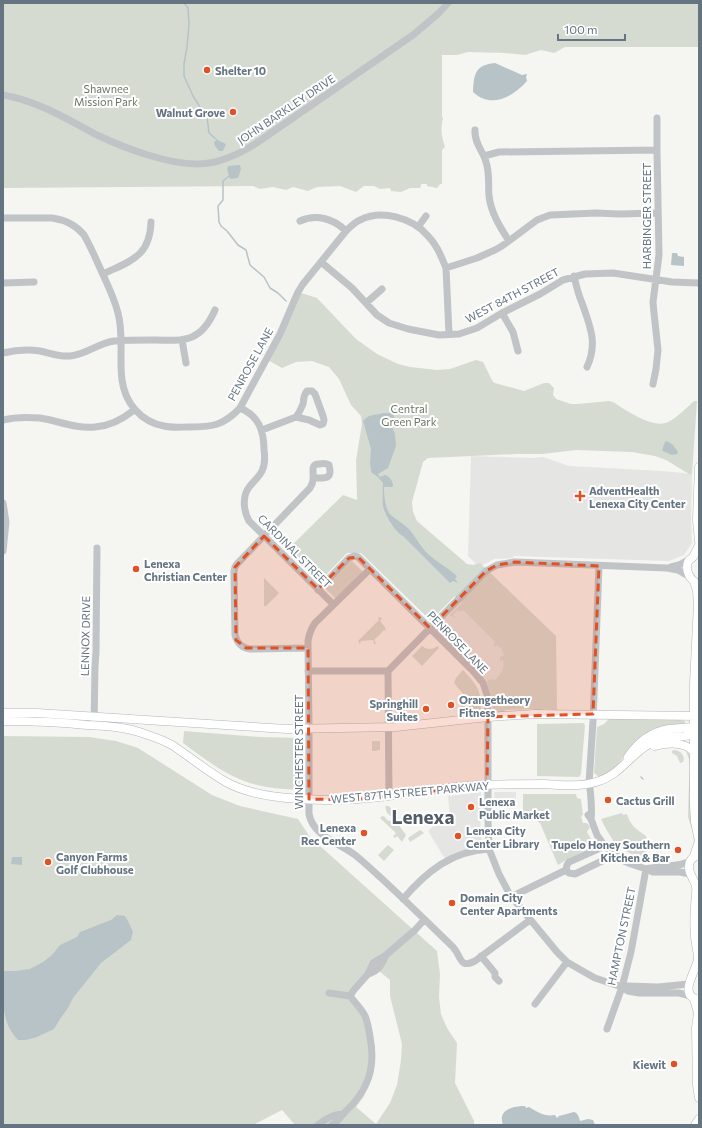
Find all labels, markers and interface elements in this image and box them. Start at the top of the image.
scale bar [558,16,625,42]
text: 100 m [564,22,598,36]
place label: Shelter 10 [215,64,266,77]
marker: Shelter 10 [202,65,212,75]
street label: JOHN BARKLEY DRIVE [235,71,338,147]
park label: Shawnee Mission Park [74,82,138,108]
place label: Walnut Grove [156,106,225,119]
marker: Walnut Grove [228,107,238,117]
street label: HARBINGER STREET [640,163,653,269]
street label: WEST 84TH STREET [463,265,561,325]
street label: PENROSE LANE [225,325,275,403]
park label: Central Green Park [381,402,437,428]
place label: AdventHealth Lenexa City Center [589,484,686,510]
marker: AdventHealth Lenexa City Center [574,490,586,502]
street label: CARDINAL STREET [255,511,335,591]
place label: Lenexa Christian Center [144,557,228,583]
marker: Lenexa Christian Center [131,564,141,574]
street label: LENNOX DRIVE [78,596,92,676]
street label: PENROSE LANE [425,608,491,676]
place label: Orangetheory Fitness [459,693,530,719]
street label: WINCHESTER STREET [292,694,305,810]
place label: Springhill Suites [369,697,418,723]
marker: Orangetheory Fitness [446,700,456,710]
marker: Springhill Suites [421,704,431,714]
street label: WEST 87TH STREET PARKWAY [330,779,490,805]
place label: Cactus Grill [616,794,674,807]
place label: Lenexa Public Market [479,795,550,821]
marker: Cactus Grill [603,795,613,805]
marker: Lenexa Public Market [466,802,476,812]
district label: Lenexa [392,805,454,828]
place label: Lenexa Rec Center [301,821,356,847]
place label: Lenexa City Center Library [466,824,539,850]
marker: Lenexa Rec Center [359,828,369,838]
marker: Lenexa City Center Library [453,831,463,841]
place label: Tupelo Honey Southern Kitchen & Bar [551,838,670,864]
marker: Tupelo Honey Southern Kitchen & Bar [673,845,683,855]
place label: Canyon Farms Golf Clubhouse [56,850,134,876]
marker: Canyon Farms Golf Clubhouse [43,857,53,867]
street label: HAMPTON STREET [604,886,638,986]
place label: Domain City Center Apartments [460,891,558,917]
marker: Domain City Center Apartments [447,898,457,908]
place label: Kiewit [633,1058,666,1071]
marker: Kiewit [669,1059,679,1069]

